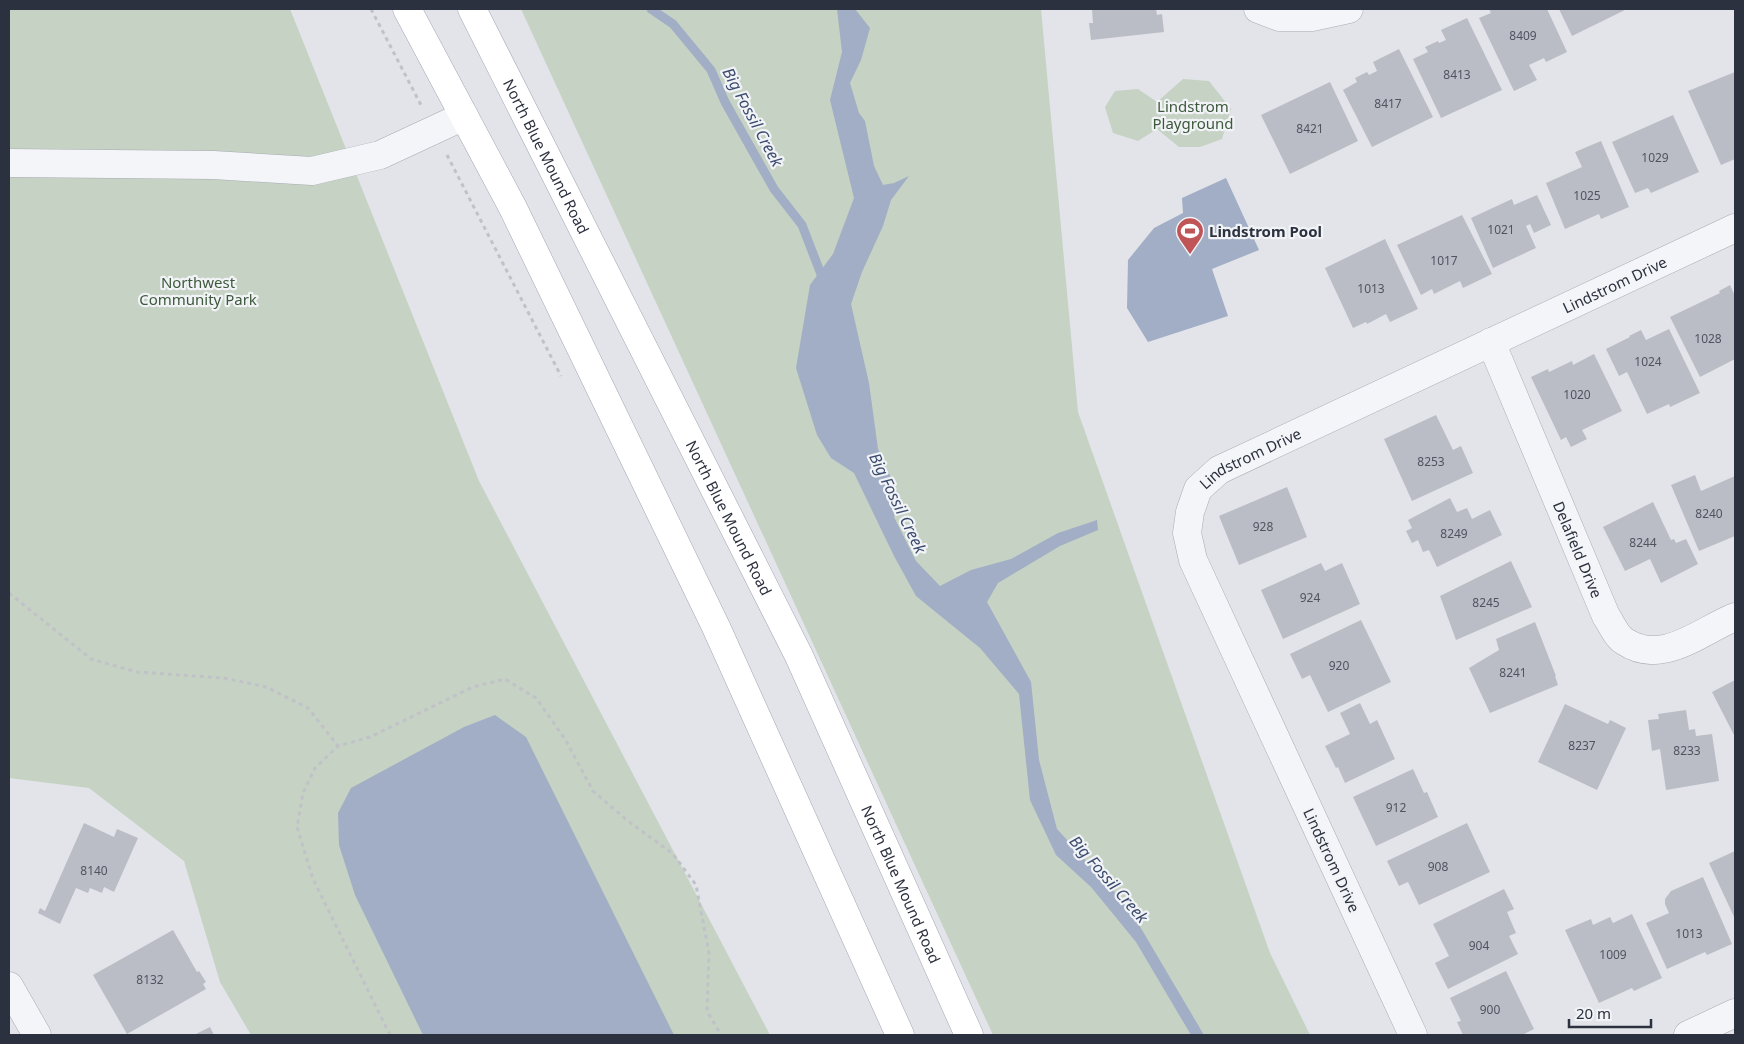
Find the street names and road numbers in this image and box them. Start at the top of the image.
street label: North Blue Mound Road [499,75,594,237]
street label: Lindstrom Drive [1559,251,1670,317]
street label: Lindstrom Drive [1195,423,1304,493]
street label: North Blue Mound Road [682,437,777,599]
street label: Delafield Drive [1549,498,1607,601]
street label: North Blue Mound Road [857,802,945,966]
street label: Lindstrom Drive [1299,805,1365,915]

